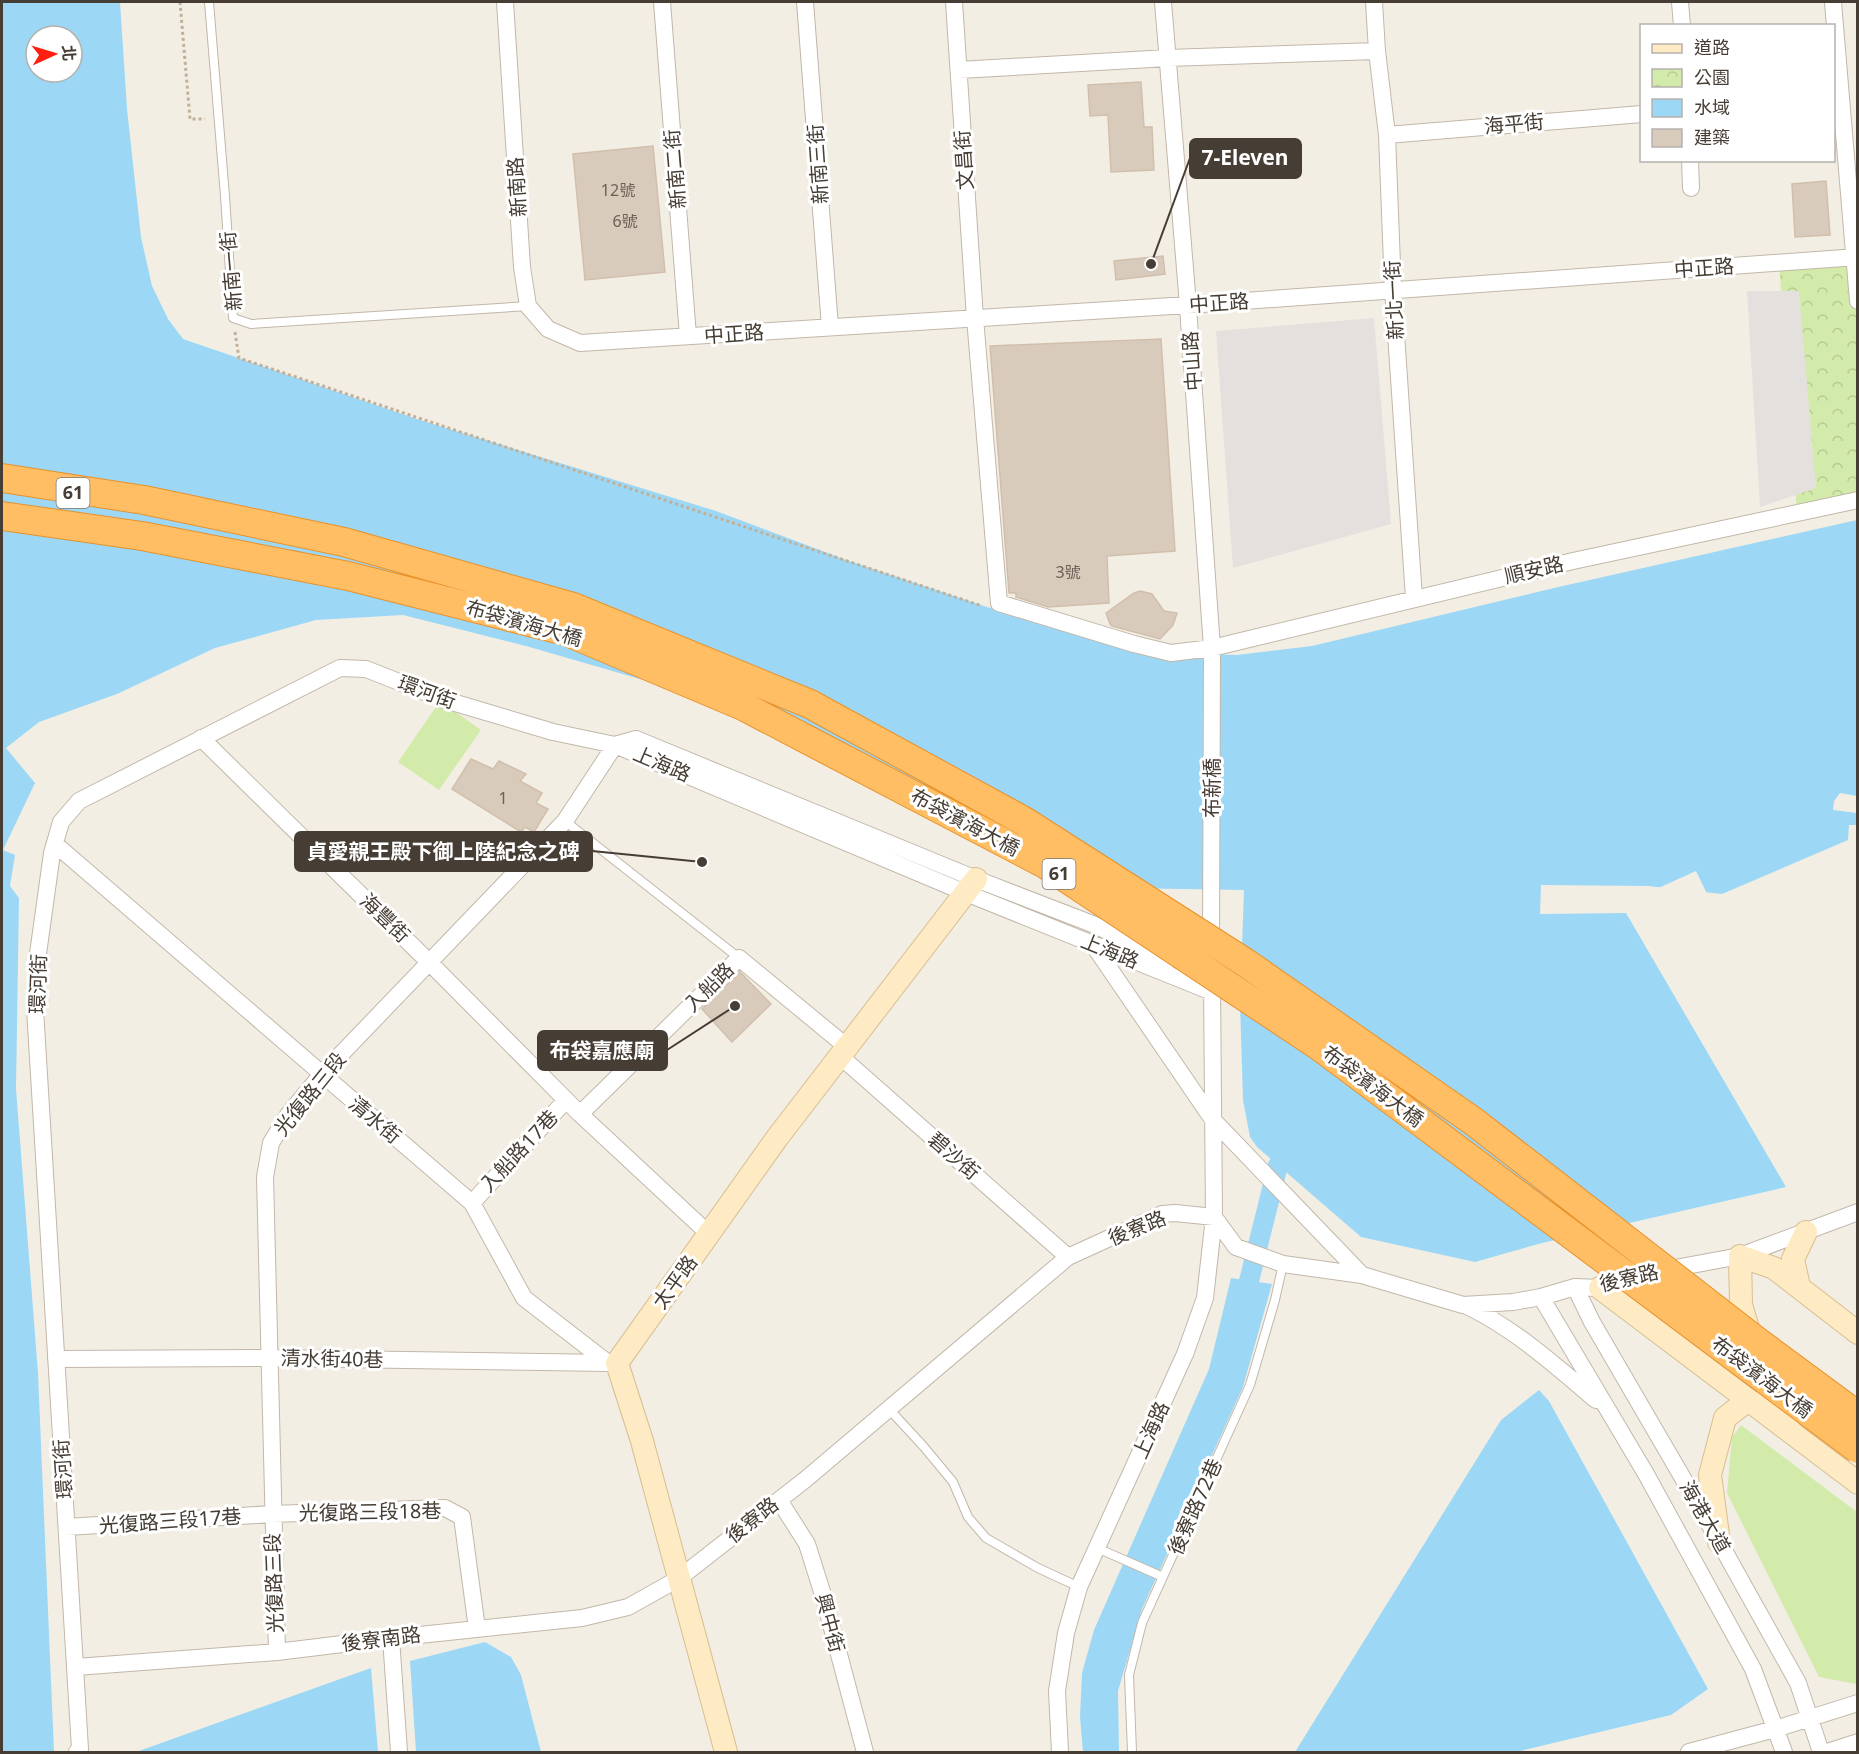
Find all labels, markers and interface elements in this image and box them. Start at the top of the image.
north arrow [24,24,84,84]
legend [1640,24,1835,162]
text: 道路 [1694,35,1730,59]
text: 北 [57,44,80,62]
text: 公園 [1694,65,1730,89]
text: 水域 [1694,95,1730,119]
street label: 海平街 [1483,107,1545,140]
street label: 新南三街 [801,123,834,205]
text: 建築 [1694,125,1730,149]
street label: 新南二街 [658,128,691,210]
street label: 文昌街 [948,129,979,191]
callout: 7-Eleven [1190,139,1301,178]
text: 7-Eleven [1201,143,1289,171]
street label: 新南路 [501,156,532,218]
house number: 12號 [601,179,635,201]
house number: 6號 [612,210,638,232]
street label: 新南一街 [214,230,247,312]
street label: 中正路 [1673,252,1735,283]
street label: 新北一街 [1378,259,1409,341]
street label: 中正路 [1188,287,1250,318]
street label: 中正路 [703,318,765,349]
street label: 中山路 [1176,330,1207,392]
road number: 61 [56,478,90,508]
street label: 順安路 [1502,550,1566,589]
house number: 3號 [1055,561,1081,583]
street label: 布袋濱海大橋 [463,593,586,652]
street label: 環河街 [394,669,460,714]
street label: 上海路 [629,739,695,788]
street label: 布新橋 [1198,758,1225,818]
street label: 布袋濱海大橋 [906,781,1025,862]
house number: 1 [498,787,508,809]
callout: 貞愛親王殿下御上陸紀念之碑 [295,832,592,871]
text: 貞愛親王殿下御上陸紀念之碑 [307,837,580,865]
road number: 61 [1042,859,1076,889]
street label: 海豐街 [354,887,416,948]
street label: 上海路 [1077,927,1143,974]
street label: 環河街 [23,954,52,1014]
street label: 入船路 [678,956,739,1017]
callout: 布袋嘉應廟 [538,1031,667,1070]
text: 布袋嘉應廟 [550,1036,655,1064]
street label: 布袋濱海大橋 [1317,1039,1429,1132]
street label: 光復路三段 [268,1046,352,1141]
street label: 清水街 [344,1090,407,1149]
street label: 入船路17巷 [474,1104,564,1197]
street label: 碧沙街 [923,1126,986,1185]
street label: 後寮路 [1104,1204,1170,1251]
street label: 太平路 [646,1250,703,1314]
street label: 後寮路 [1597,1258,1661,1297]
street label: 布袋濱海大橋 [1706,1330,1818,1423]
street label: 清水街40巷 [280,1344,384,1373]
street label: 上海路 [1126,1397,1175,1463]
street label: 環河街 [47,1438,78,1500]
street label: 後寮路72巷 [1161,1454,1228,1559]
street label: 海港大道 [1674,1475,1737,1558]
street label: 後寮路 [720,1490,784,1549]
street label: 光復路三段18巷 [298,1497,442,1526]
street label: 光復路三段17巷 [98,1502,242,1539]
street label: 光復路三段 [258,1533,289,1633]
street label: 興中街 [810,1590,851,1655]
street label: 後寮南路 [340,1620,422,1657]

